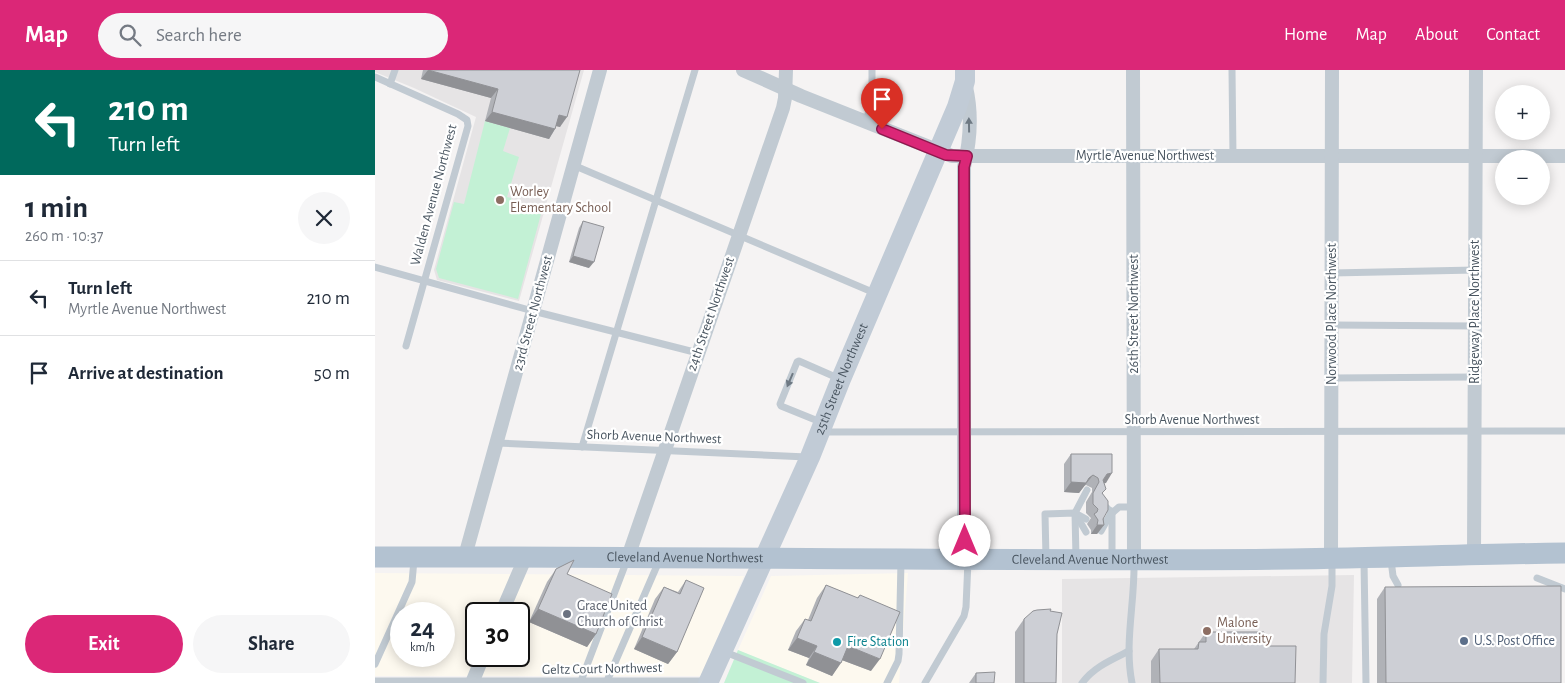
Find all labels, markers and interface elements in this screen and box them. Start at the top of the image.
search box [98,13,448,58]
icon: search [116,21,144,49]
text: Map [25,23,68,47]
text: Search here [156,26,242,45]
text: Home [1284,26,1327,44]
text: Map [1355,26,1387,44]
text: About [1415,26,1458,44]
text: Contact [1486,26,1540,44]
pin [861,78,903,129]
icon: arrive [868,85,896,113]
map controls [1495,85,1550,205]
button: + [1495,85,1550,140]
icon: left [25,90,90,155]
text: 210 m [108,92,189,127]
one-way arrow [964,117,972,133]
street label: Walden Avenue Northwest [408,122,460,267]
text: Turn left [108,133,180,155]
street label: Myrtle Avenue Northwest [1076,149,1215,163]
button: − [1495,150,1550,205]
place label: Worley Elementary School [510,185,612,215]
button: close [298,192,350,244]
text: 1 min [25,193,88,223]
marker: Worley Elementary School [494,194,506,206]
text: 260 m · 10:37 [25,228,104,244]
street label: Ridgeway Place Northwest [1468,239,1482,384]
street label: Norwood Place Northwest [1325,242,1339,385]
street label: 23rd Street Northwest [511,253,555,372]
street label: 26th Street Northwest [1127,254,1141,374]
street label: 24th Street Northwest [685,255,737,373]
text: Turn left [68,279,132,298]
icon: left [25,284,53,312]
text: 210 m [306,289,350,308]
text: Myrtle Avenue Northwest [68,301,226,317]
street label: 25th Street Northwest [813,321,871,437]
icon: arrive [25,359,53,387]
text: Arrive at destination [68,364,224,383]
text: 50 m [314,364,350,383]
one-way arrow [785,373,793,387]
street label: Shorb Avenue Northwest [1124,413,1260,427]
street label: Shorb Avenue Northwest [586,428,722,446]
position arrow [938,514,990,566]
street label: Cleveland Avenue Northwest [607,550,764,565]
street label: Cleveland Avenue Northwest [1012,553,1169,567]
place label: Grace United Church of Christ [577,599,664,629]
speed limit sign: 30 [465,602,530,667]
marker: Grace United Church of Christ [561,608,573,620]
button: Exit [25,615,183,673]
button: Share [193,615,350,673]
text: 24 [410,616,435,641]
place label: Malone University [1217,616,1272,646]
marker: Malone University [1201,625,1213,637]
place label: U.S. Post Office [1474,634,1555,648]
place label: Fire Station [847,635,909,649]
marker: U.S. Post Office [1458,635,1470,647]
marker: Fire Station [831,636,843,648]
text: km/h [410,641,435,653]
street label: Geltz Court Northwest [542,661,663,677]

